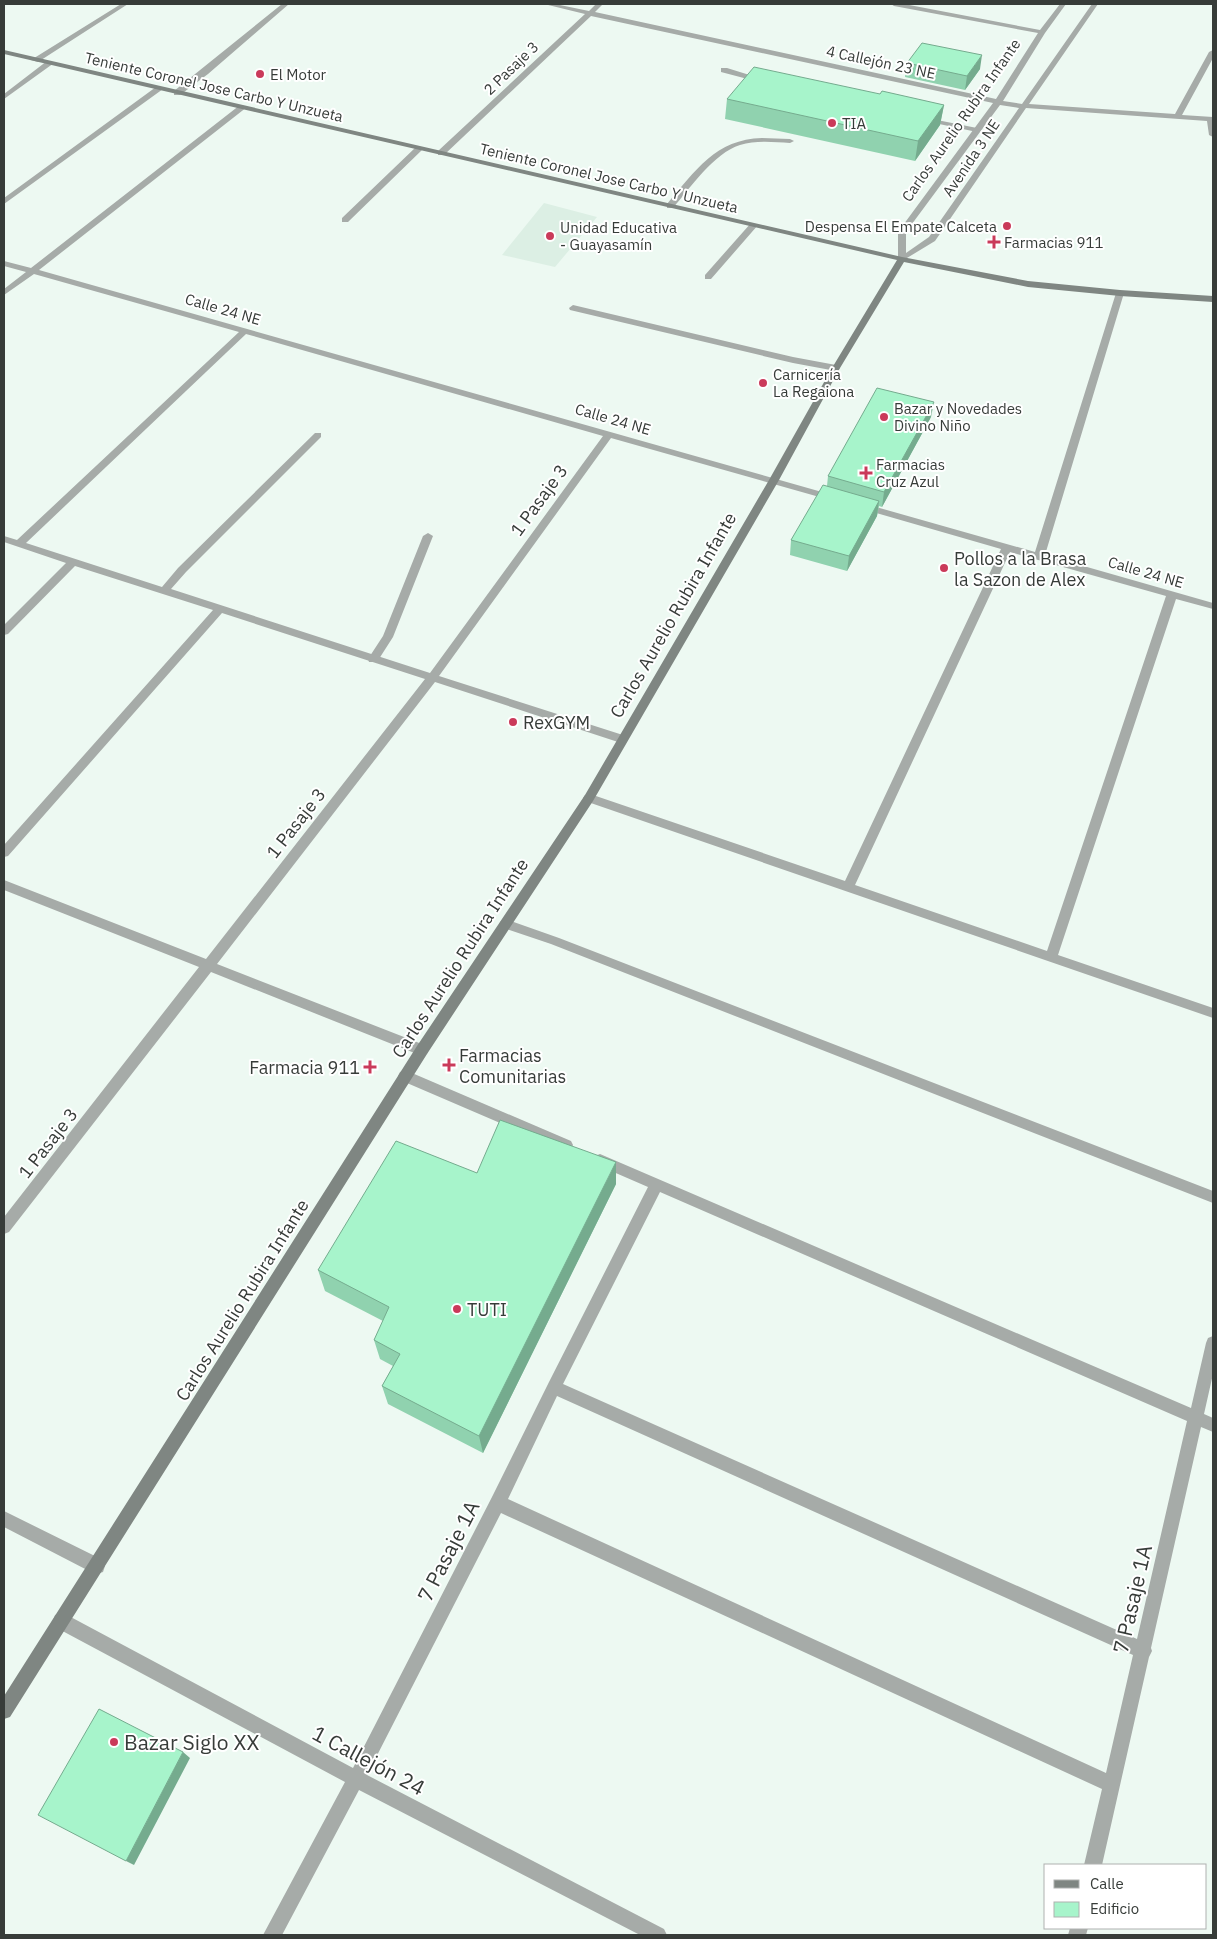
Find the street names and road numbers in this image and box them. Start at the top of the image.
street label: Carlos Aurelio Rubira Infante [897,35,1025,205]
street label: 2 Pasaje 3 [479,37,543,99]
street label: 4 Callejón 23 NE [825,41,937,83]
street label: Teniente Coronel Jose Carbo Y Unzueta [83,48,345,126]
street label: Avenida 3 NE [938,116,1004,200]
street label: Teniente Coronel Jose Carbo Y Unzueta [478,139,740,217]
street label: Calle 24 NE [183,289,263,329]
street label: Calle 24 NE [573,399,653,439]
street label: 1 Pasaje 3 [505,460,573,540]
street label: Carlos Aurelio Rubira Infante [605,508,741,722]
street label: Calle 24 NE [1106,552,1186,592]
street label: 1 Pasaje 3 [261,783,331,863]
street label: Carlos Aurelio Rubira Infante [387,854,533,1062]
street label: 1 Pasaje 3 [13,1103,83,1183]
street label: Carlos Aurelio Rubira Infante [170,1195,314,1405]
street label: 7 Pasaje 1A [410,1495,486,1607]
street label: 7 Pasaje 1A [1106,1542,1158,1656]
street label: 1 Callejón 24 [308,1719,430,1801]

